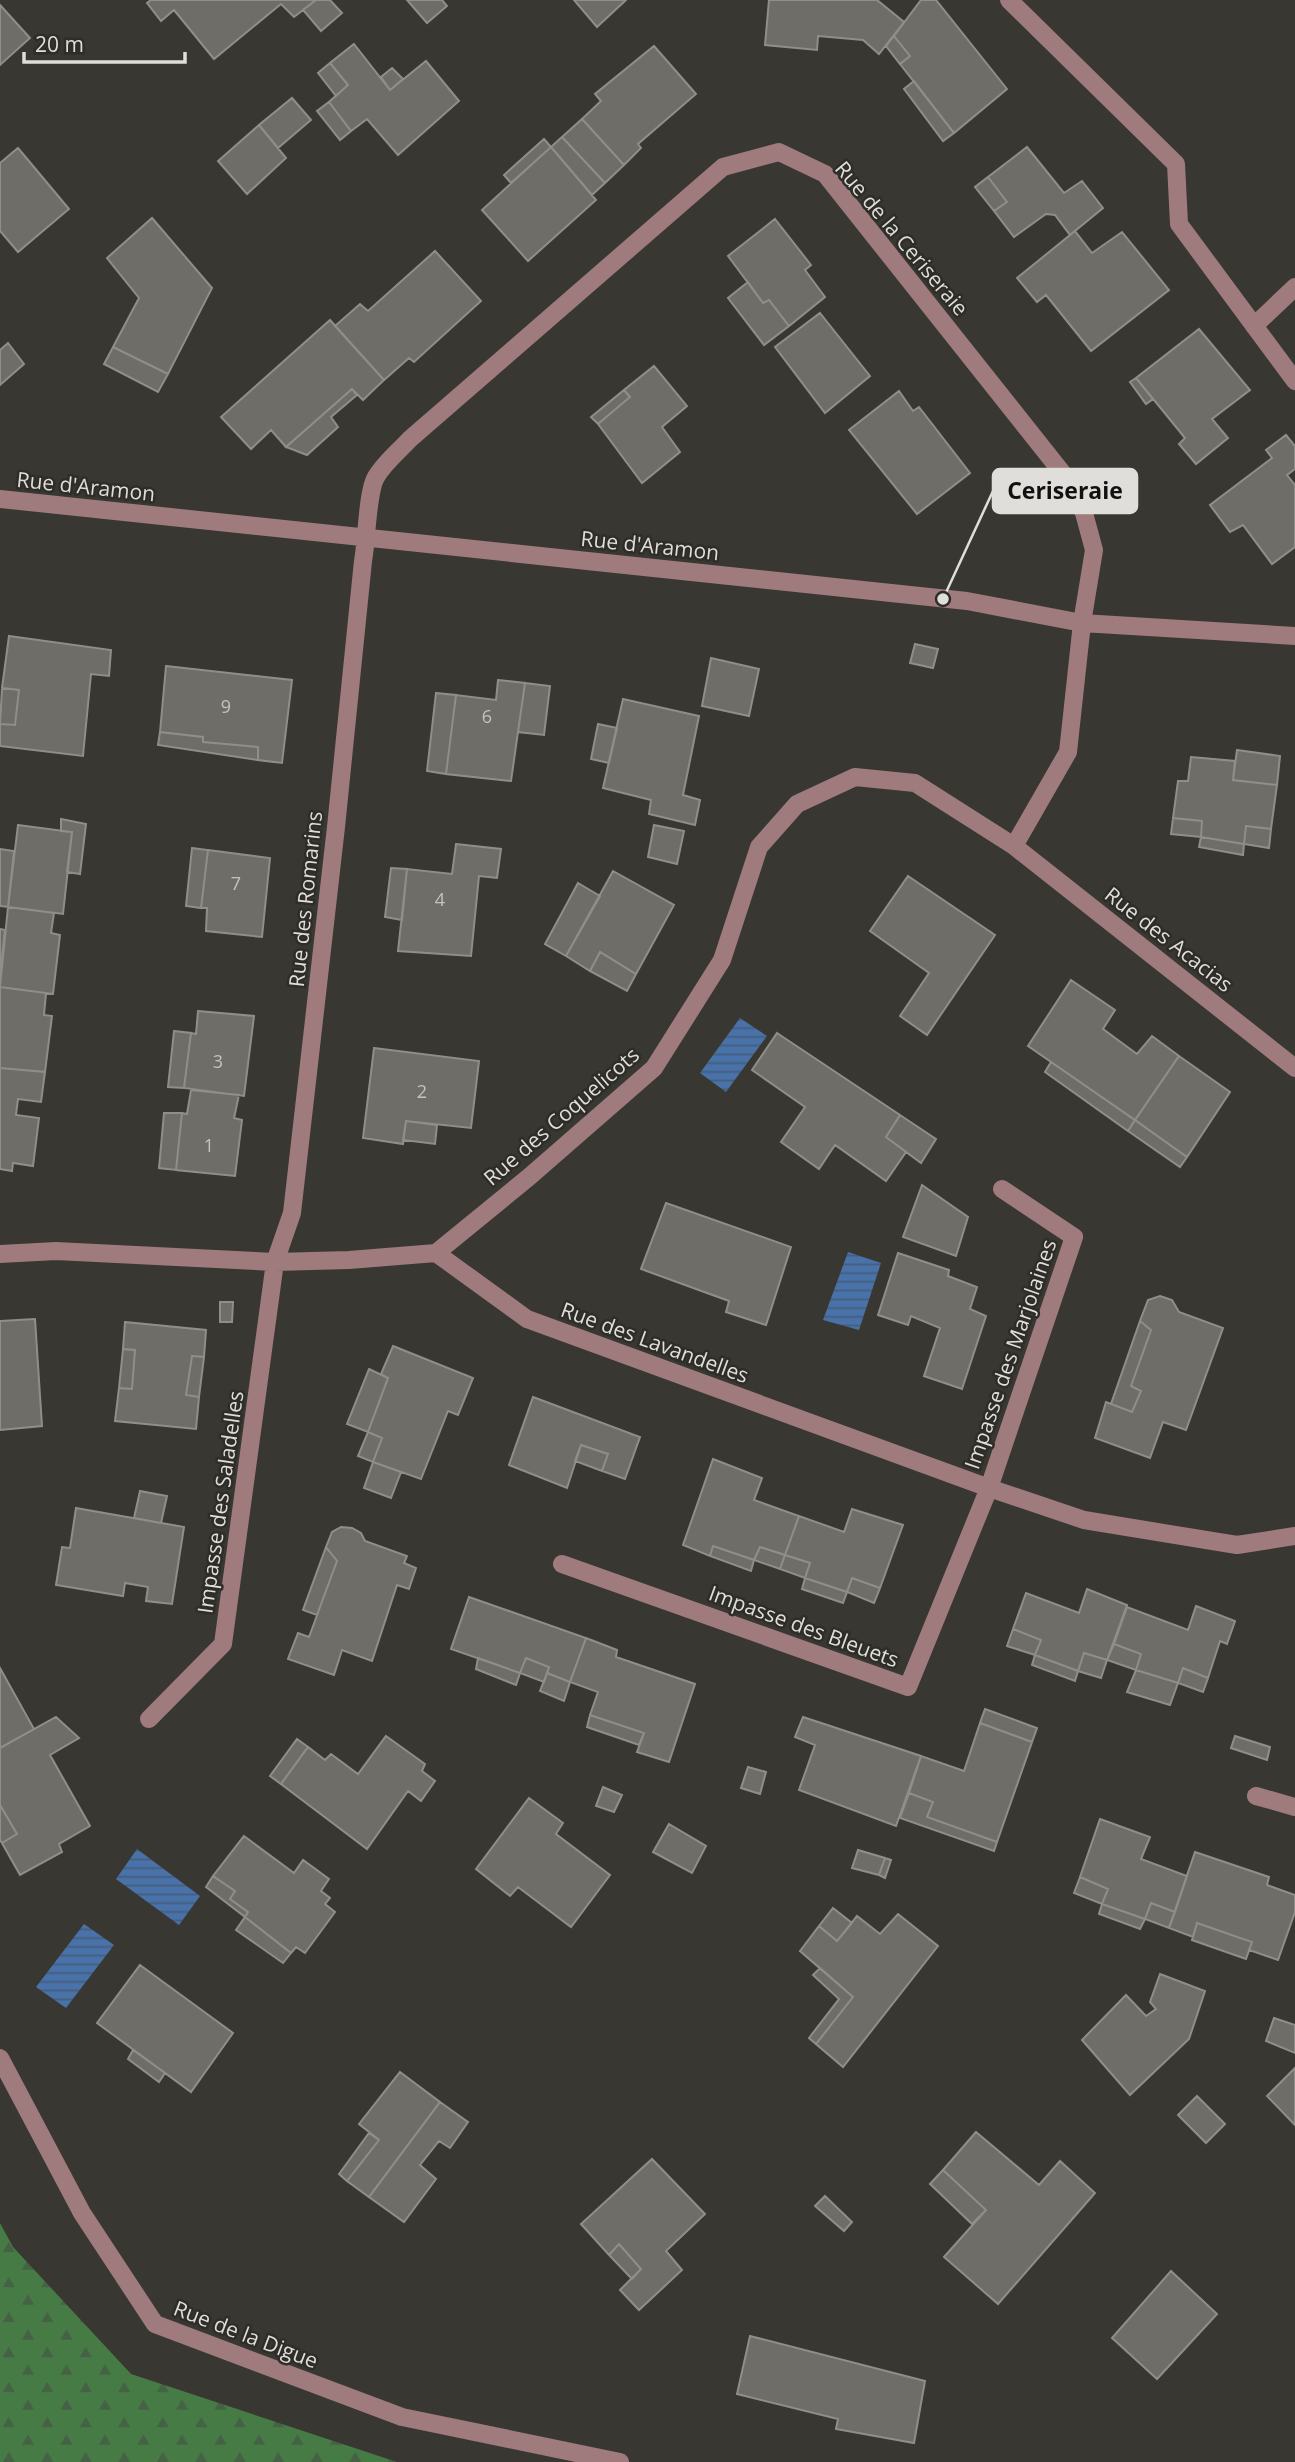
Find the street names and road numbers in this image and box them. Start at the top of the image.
street label: Rue de la Ceriseraie [829,155,975,321]
street label: Rue d'Aramon [15,465,157,507]
street label: Rue d'Aramon [579,524,721,566]
street label: Rue des Romarins [282,810,328,988]
street label: Rue des Acacias [1099,880,1239,998]
street label: Rue des Coquelicots [477,1041,645,1191]
street label: Impasse des Marjolaines [957,1235,1063,1473]
street label: Rue des Lavandelles [557,1295,753,1389]
street label: Impasse des Saladelles [191,1389,249,1615]
street label: Impasse des Bleuets [705,1579,903,1673]
street label: Rue de la Digue [170,2294,322,2374]

